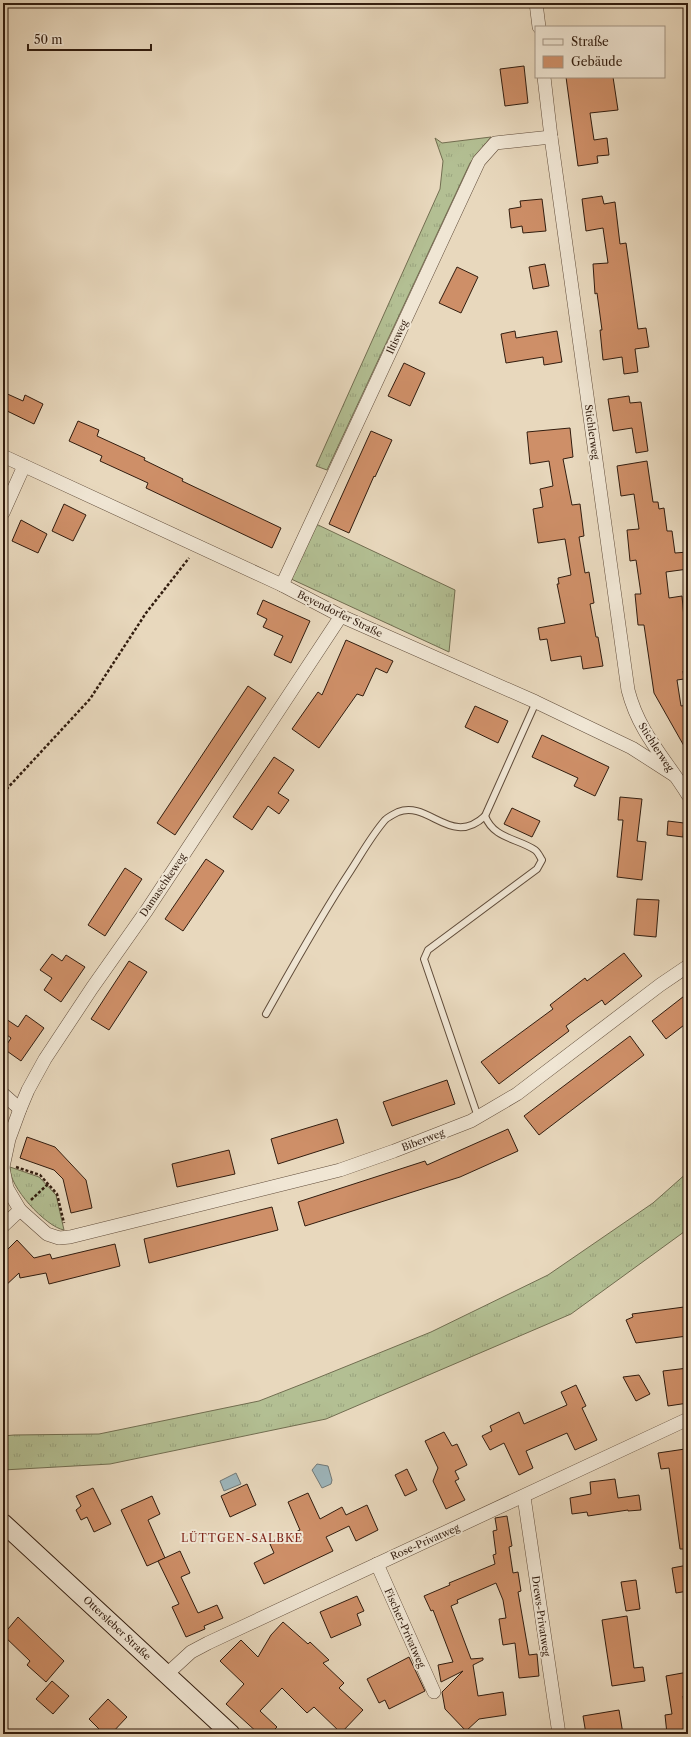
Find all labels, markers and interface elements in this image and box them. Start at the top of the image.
scale bar [28,26,151,52]
legend [535,26,665,78]
text: 50 m [34,32,63,47]
text: Straße [571,34,609,49]
text: Gebäude [571,54,623,69]
street label: Iltisweg [383,317,411,356]
street label: Stichlerweg [582,403,602,461]
street label: Beyendorfer Straße [295,588,385,640]
street label: Stichlerweg [635,720,677,775]
street label: Damaschkeweg [137,850,189,919]
street label: Biberweg [400,1126,447,1154]
street label: Rose-Privatweg [388,1521,462,1563]
district label: LÜTTGEN-SALBKE [181,1530,303,1545]
street label: Drews-Privatweg [529,1575,553,1658]
street label: Fischer-Privatweg [382,1586,429,1671]
street label: Ottersleber Straße [80,1593,154,1663]

